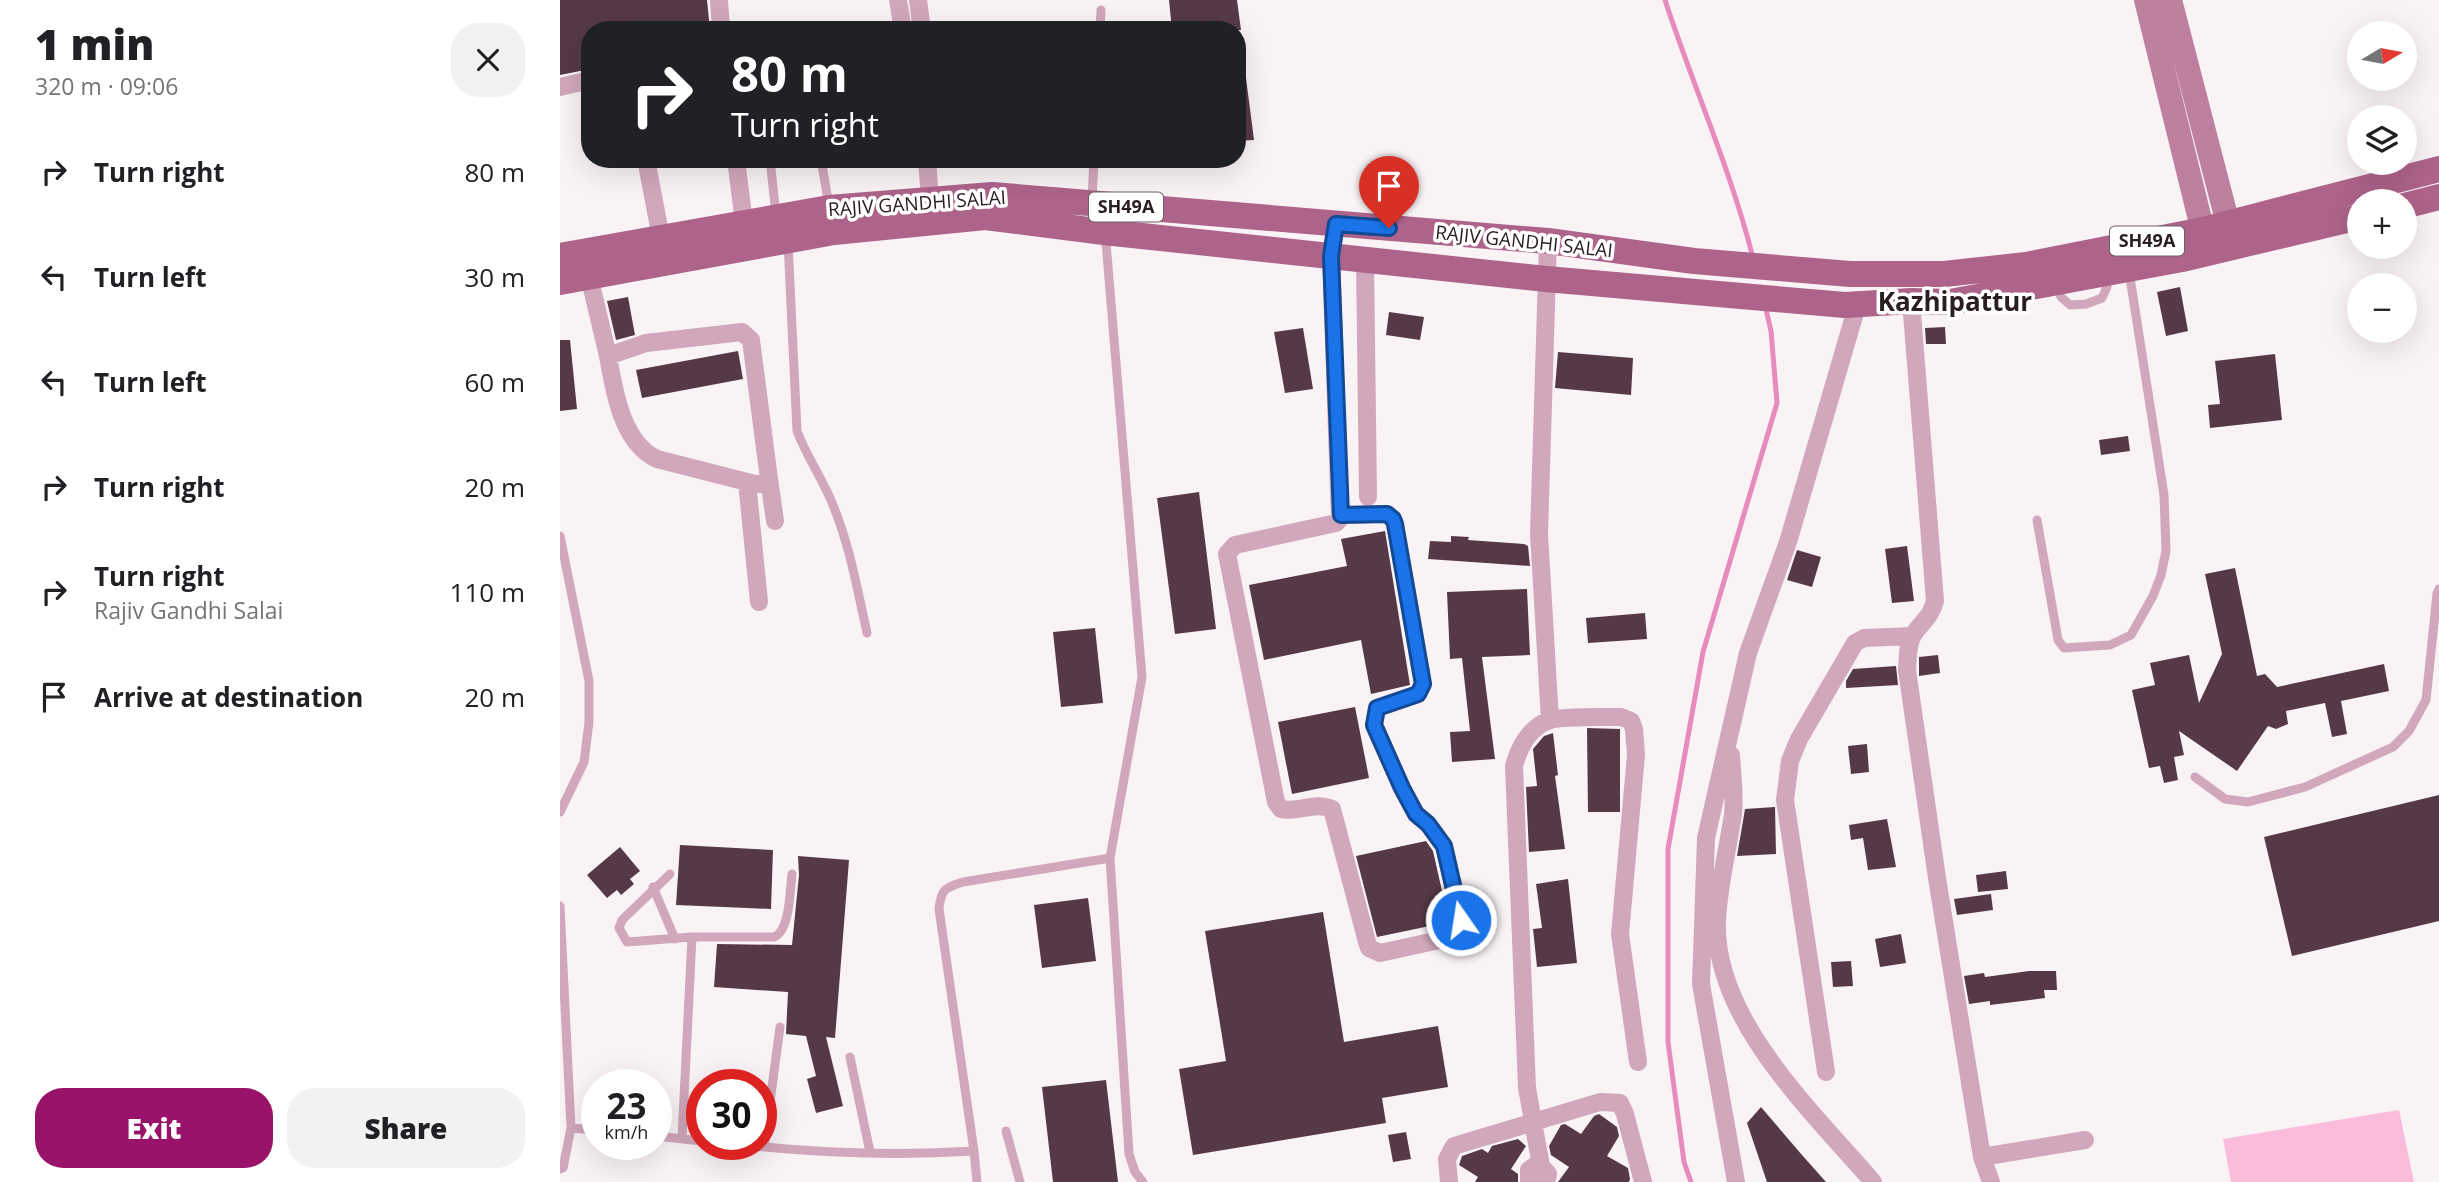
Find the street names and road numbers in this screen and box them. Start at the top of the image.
street label: RAJIV GANDHI SALAI [827,184,1007,222]
road number: SH49A [1089,192,1163,222]
street label: RAJIV GANDHI SALAI [1434,219,1614,263]
road number: SH49A [2110,227,2184,256]

